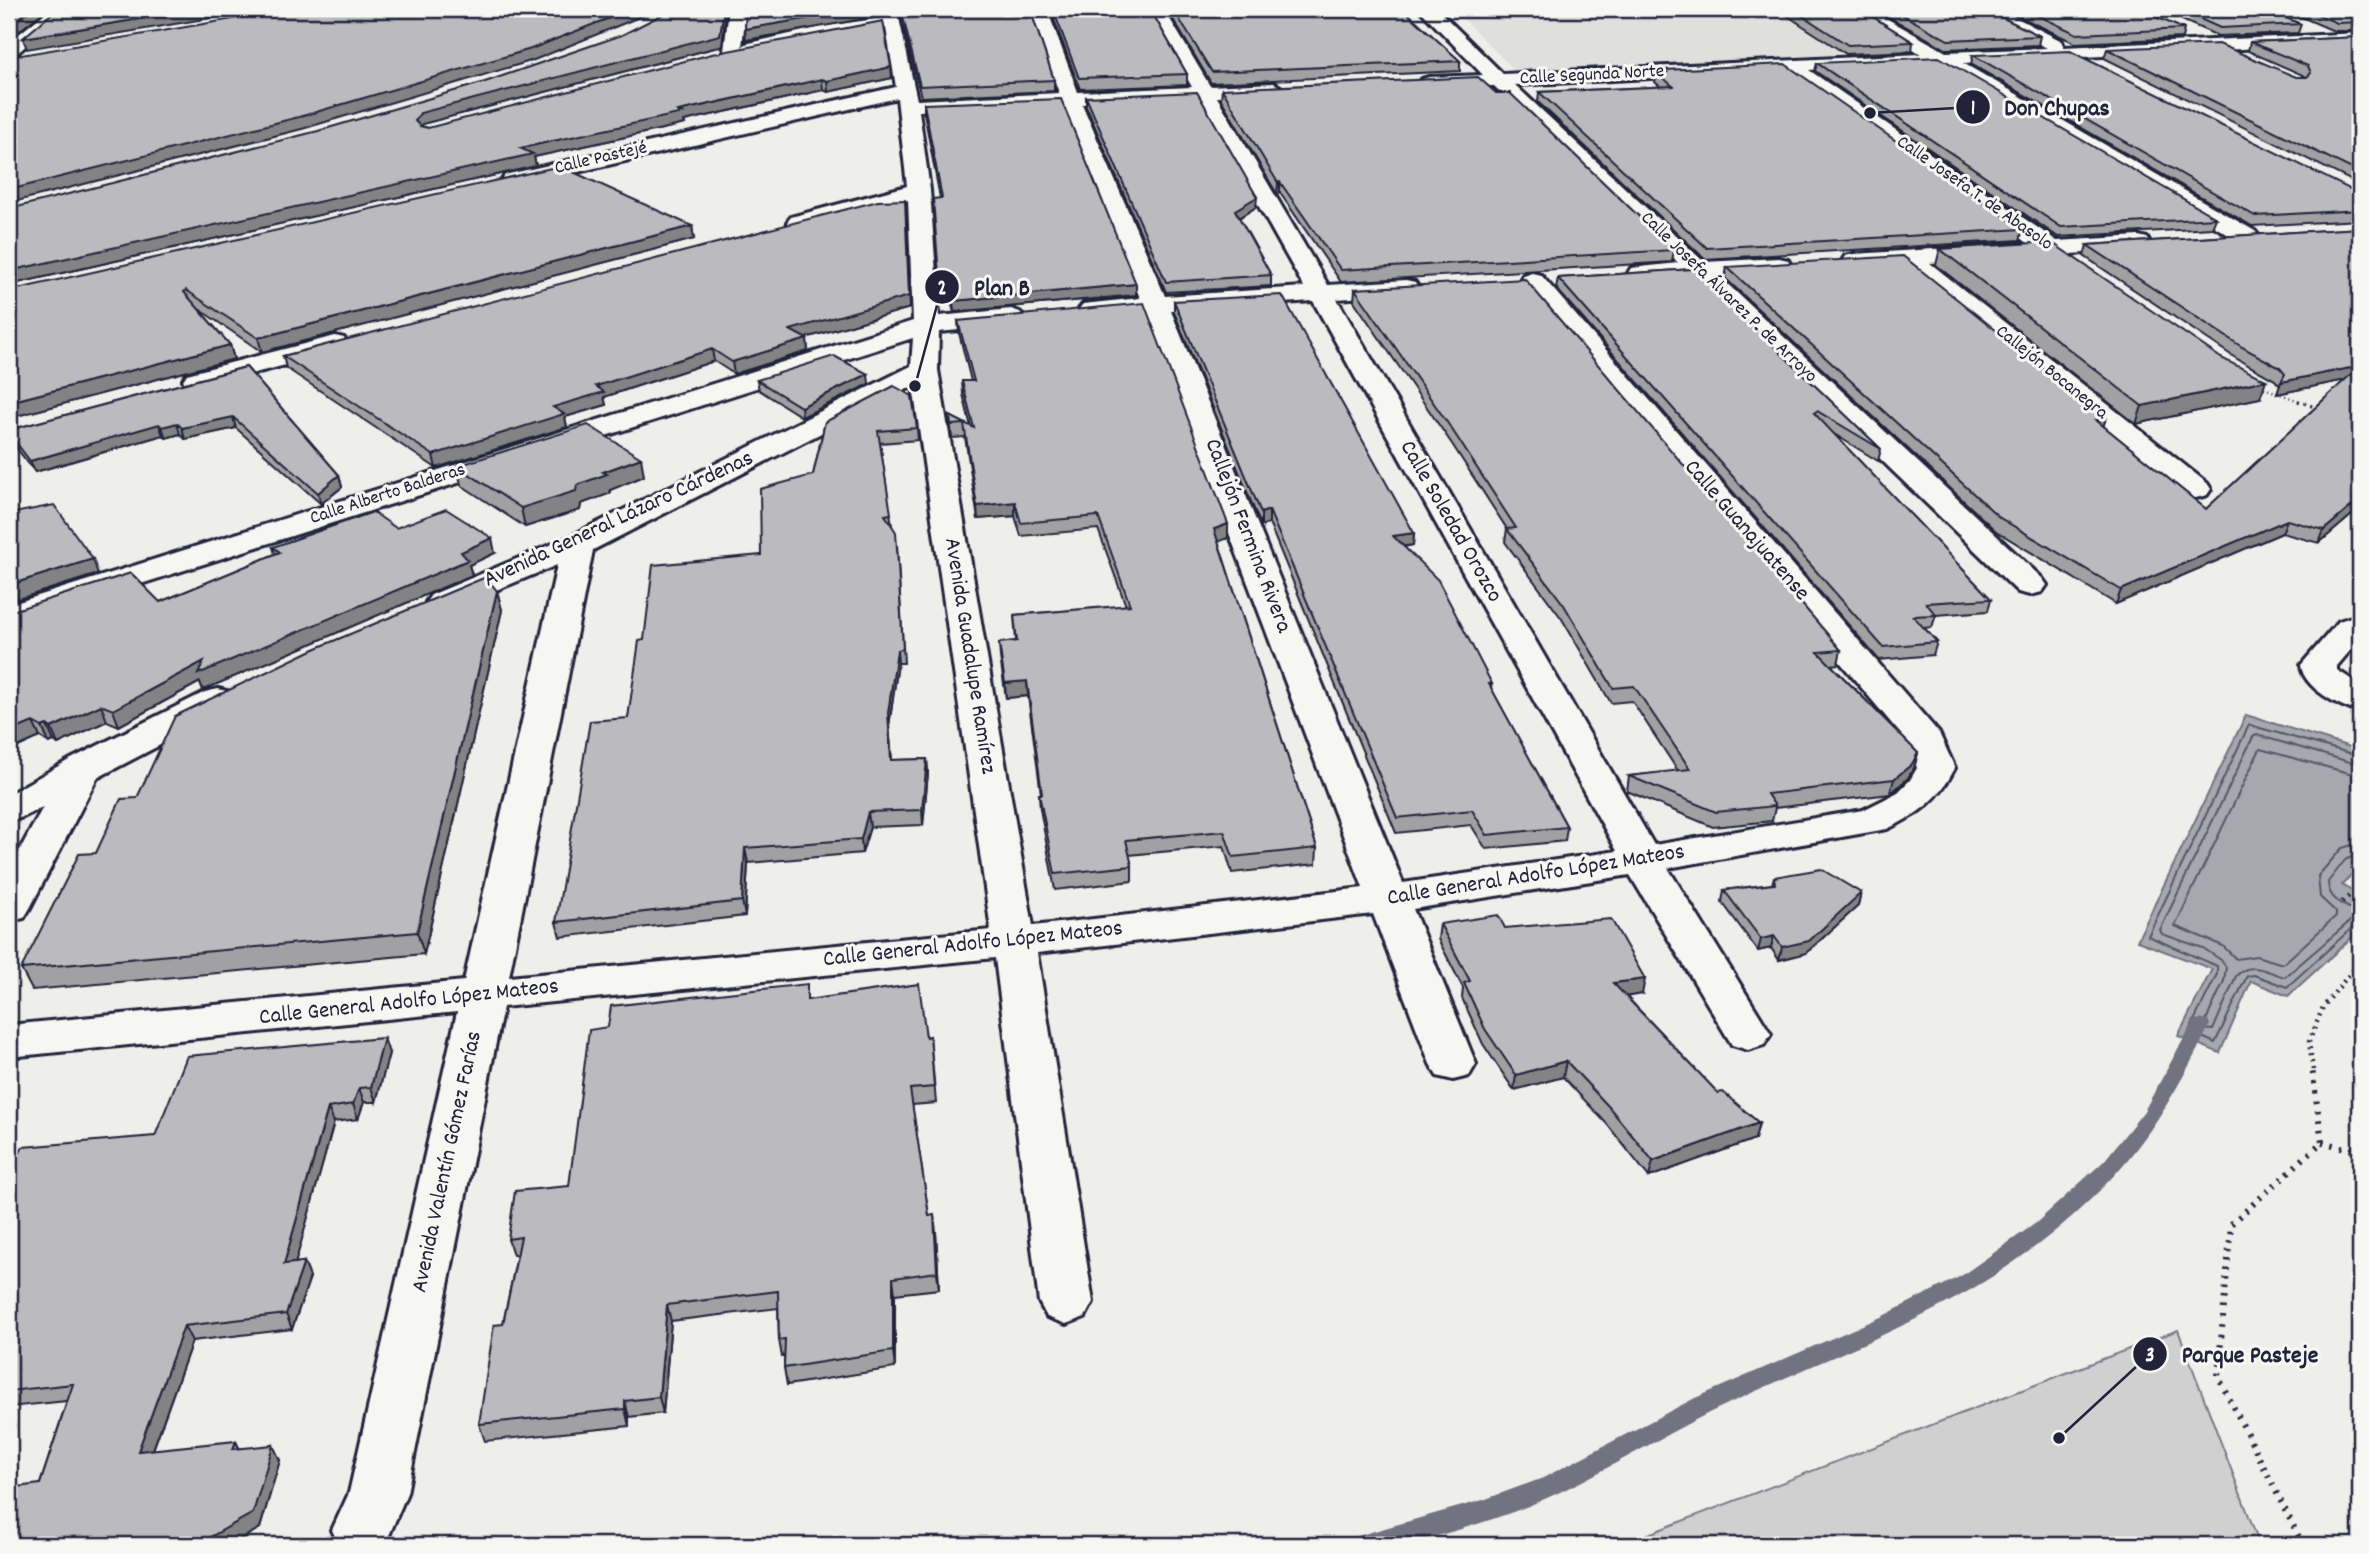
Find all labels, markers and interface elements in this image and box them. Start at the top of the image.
street label: Calle Segunda Norte [1519,59,1665,93]
callout: Don Chupas [1956,85,2124,130]
text: Don Chupas [2004,93,2110,127]
text: 1 [1971,95,1975,125]
street label: Calle Josefa T. de Abasolo [1890,130,2058,258]
street label: Calle Pastejé [552,135,650,183]
street label: Calle Josefa Álvarez P. de Arroyo [1633,206,1823,390]
callout: Plan B [925,264,1043,309]
text: Plan B [974,273,1030,307]
text: 2 [937,275,947,305]
street label: Callejón Bocanegra [1989,319,2114,428]
street label: Callejón Fermina Rivera [1195,434,1300,639]
street label: Calle Soledad Orozco [1390,435,1510,609]
street label: Avenida General Lázaro Cárdenas [479,443,759,597]
street label: Calle Guanajuatense [1675,453,1817,609]
street label: Calle Alberto Balderas [307,457,469,533]
street label: Avenida Guadalupe Ramírez [934,536,1004,777]
street label: Calle General Adolfo López Mateos [1385,836,1687,916]
street label: Calle General Adolfo López Mateos [822,913,1124,977]
street label: Calle General Adolfo López Mateos [258,971,560,1035]
street label: Avenida Valentín Gómez Farías [404,1028,492,1296]
callout: Parque Pasteje [2132,1332,2332,1377]
text: Parque Pasteje [2182,1340,2319,1374]
text: 3 [2145,1342,2155,1372]

